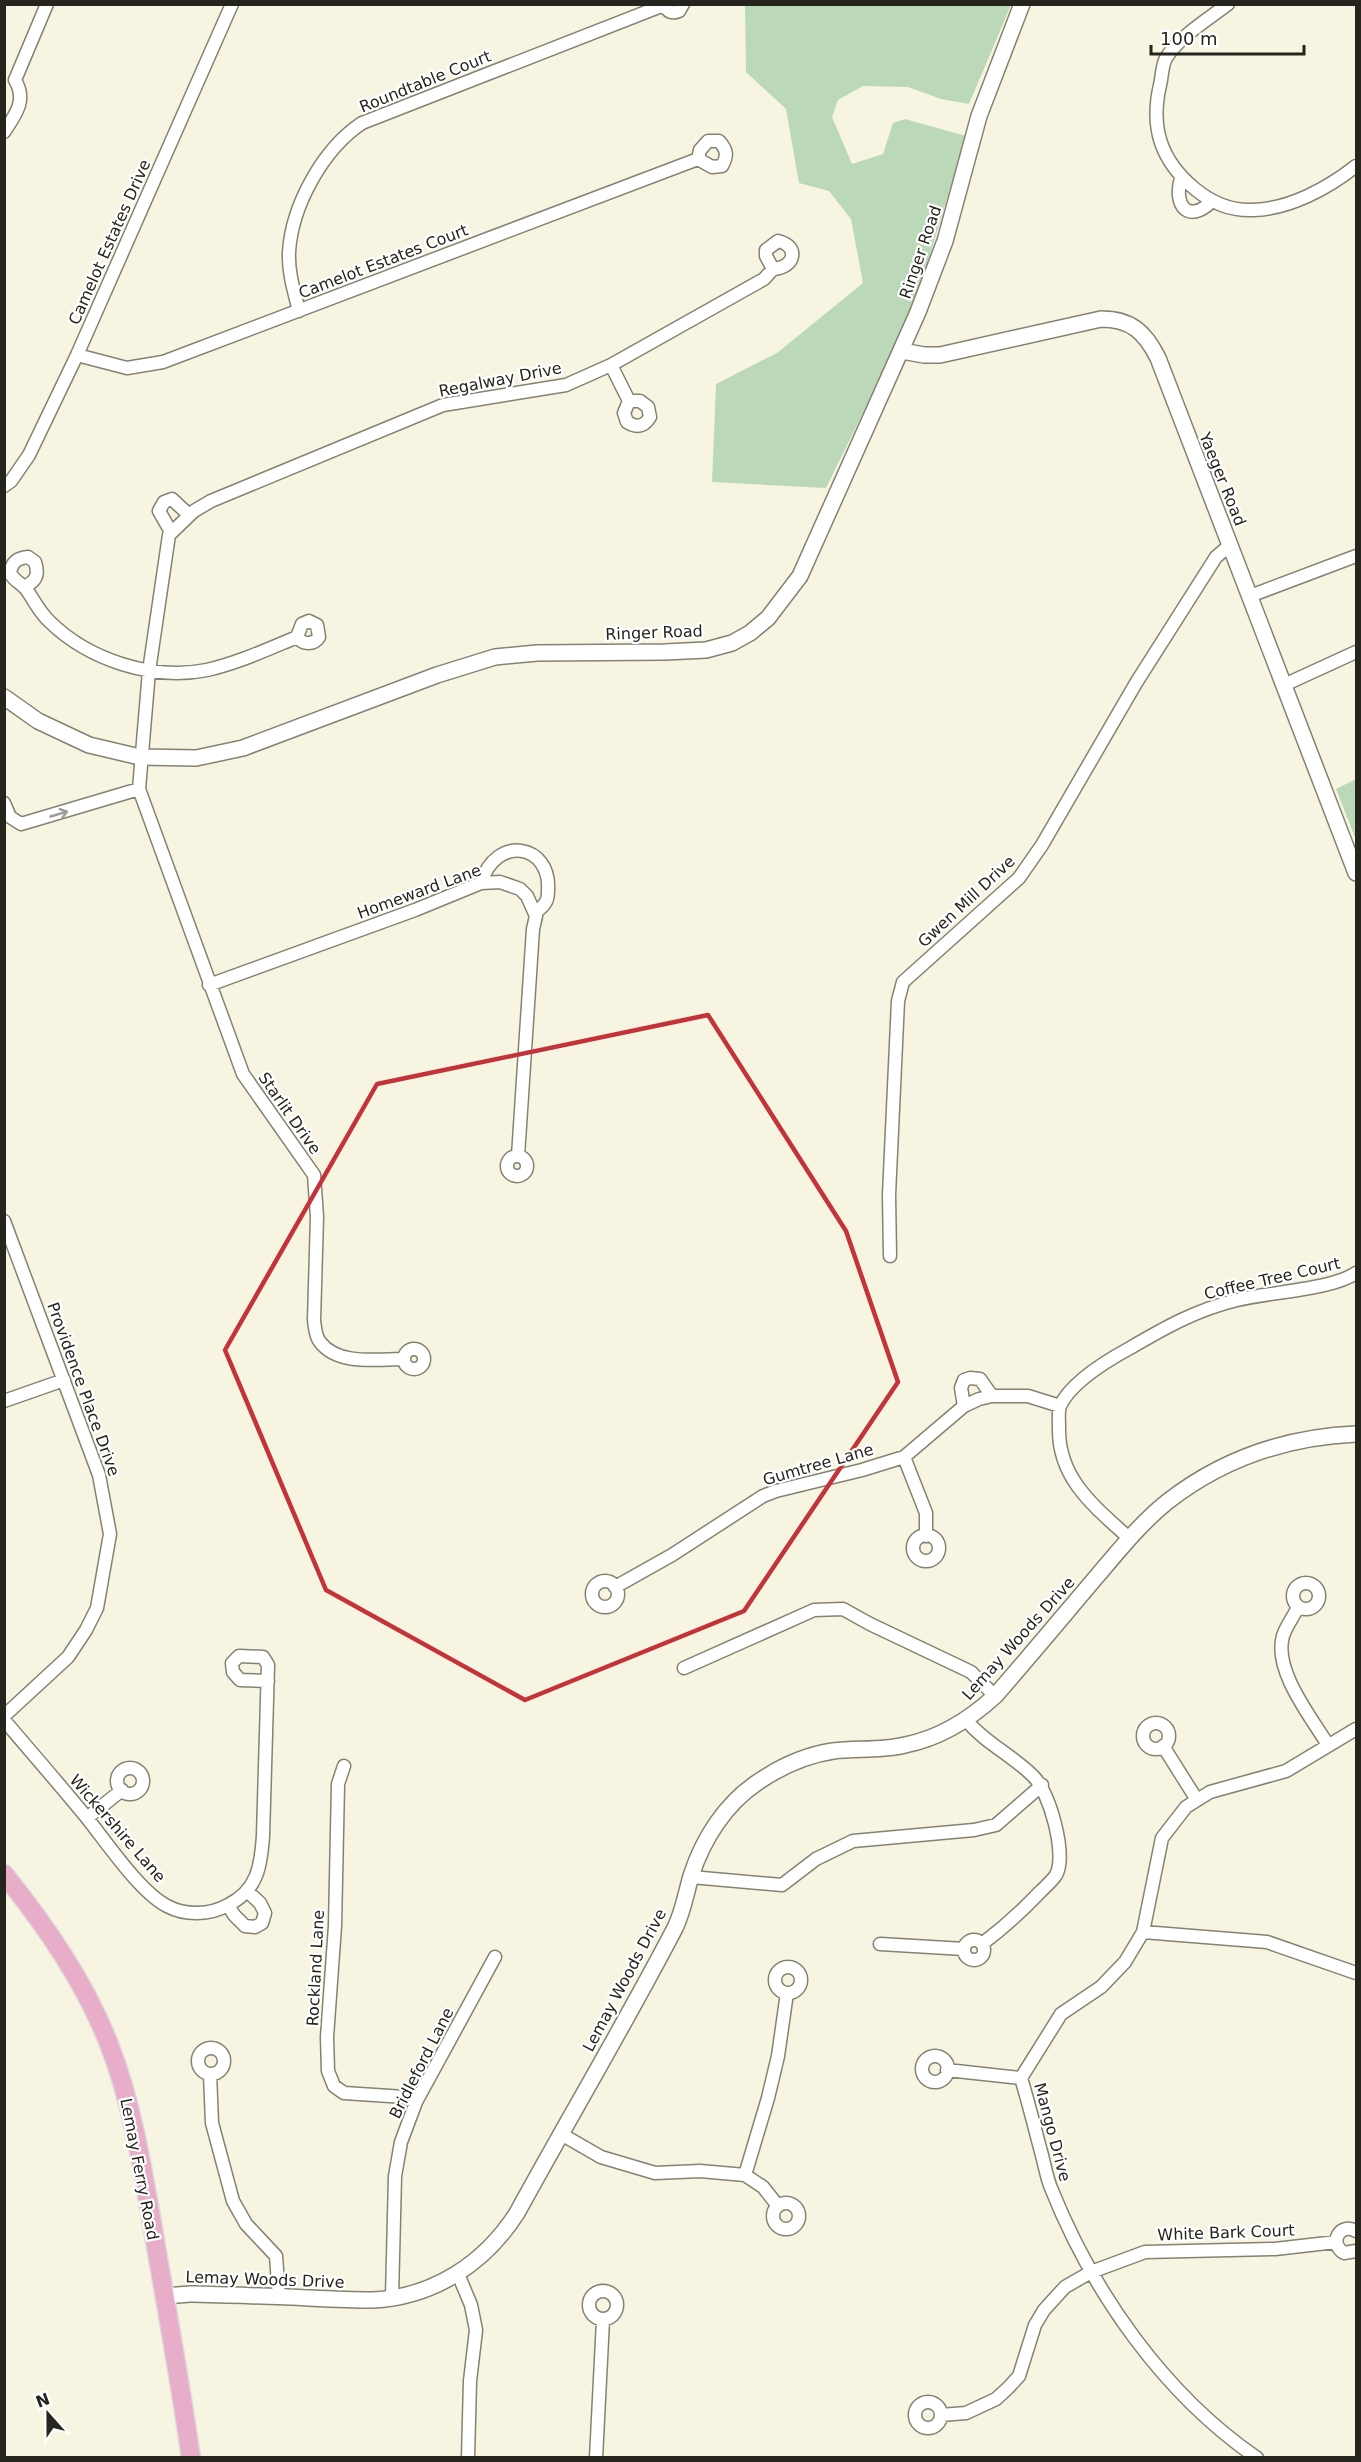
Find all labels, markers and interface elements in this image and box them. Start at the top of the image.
scale bar [1151,18,1304,56]
text: 100 m [1160,28,1218,49]
street label: Roundtable Court [357,46,494,117]
street label: Camelot Estates Drive [64,157,154,328]
street label: Ringer Road [896,203,945,301]
street label: Camelot Estates Court [296,220,471,303]
street label: Regalway Drive [437,358,563,401]
street label: Yaeger Road [1195,429,1250,529]
street label: Ringer Road [605,621,703,644]
one-way arrow [49,808,68,819]
street label: Gwen Mill Drive [914,852,1019,951]
street label: Homeward Lane [355,860,484,923]
street label: Starlit Drive [254,1069,325,1158]
street label: Coffee Tree Court [1202,1254,1342,1303]
street label: Providence Place Drive [43,1300,124,1479]
street label: Gumtree Lane [761,1440,876,1489]
street label: Lemay Woods Drive [958,1573,1079,1704]
street label: Wickershire Lane [66,1771,170,1886]
street label: Lemay Woods Drive [579,1906,670,2055]
street label: Rockland Lane [303,1909,328,2027]
street label: Bridleford Lane [385,2005,458,2122]
street label: Mango Drive [1030,2081,1075,2184]
street label: Lemay Ferry Road [116,2097,163,2242]
street label: White Bark Court [1157,2221,1295,2244]
street label: Lemay Woods Drive [185,2267,345,2292]
north arrow [18,2384,78,2444]
text: N [33,2389,52,2412]

